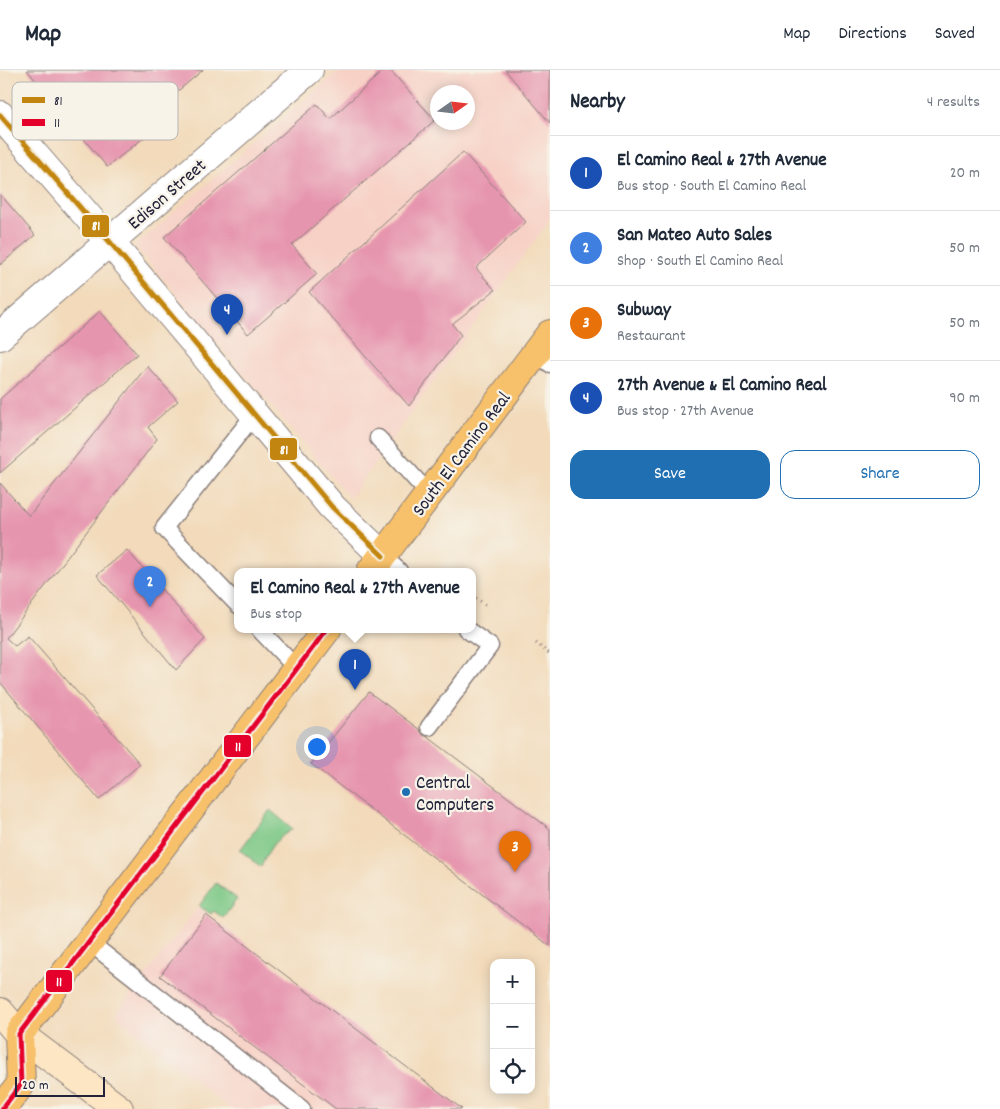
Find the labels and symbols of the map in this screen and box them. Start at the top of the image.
legend [12,82,178,140]
north arrow [430,85,475,130]
text: 81 [54,92,63,112]
text: 11 [54,114,60,134]
street label: Edison Street [123,154,214,238]
line badge: 81 [81,214,110,238]
text: 81 [92,217,100,237]
pin: 4 [211,294,243,335]
street label: South El Camino Real [407,387,519,523]
line badge: 81 [269,437,298,461]
text: 81 [280,441,288,461]
pin: 2 [134,566,166,607]
pin: 1 [339,649,371,690]
line badge: 11 [223,734,252,758]
your location [304,734,330,760]
text: 11 [235,738,241,758]
place label: Central Computers [416,771,494,820]
marker: Central Computers [400,786,412,798]
pin: 3 [499,831,531,872]
line badge: 11 [45,969,73,993]
text: 11 [56,973,62,993]
scale bar [15,1074,105,1097]

